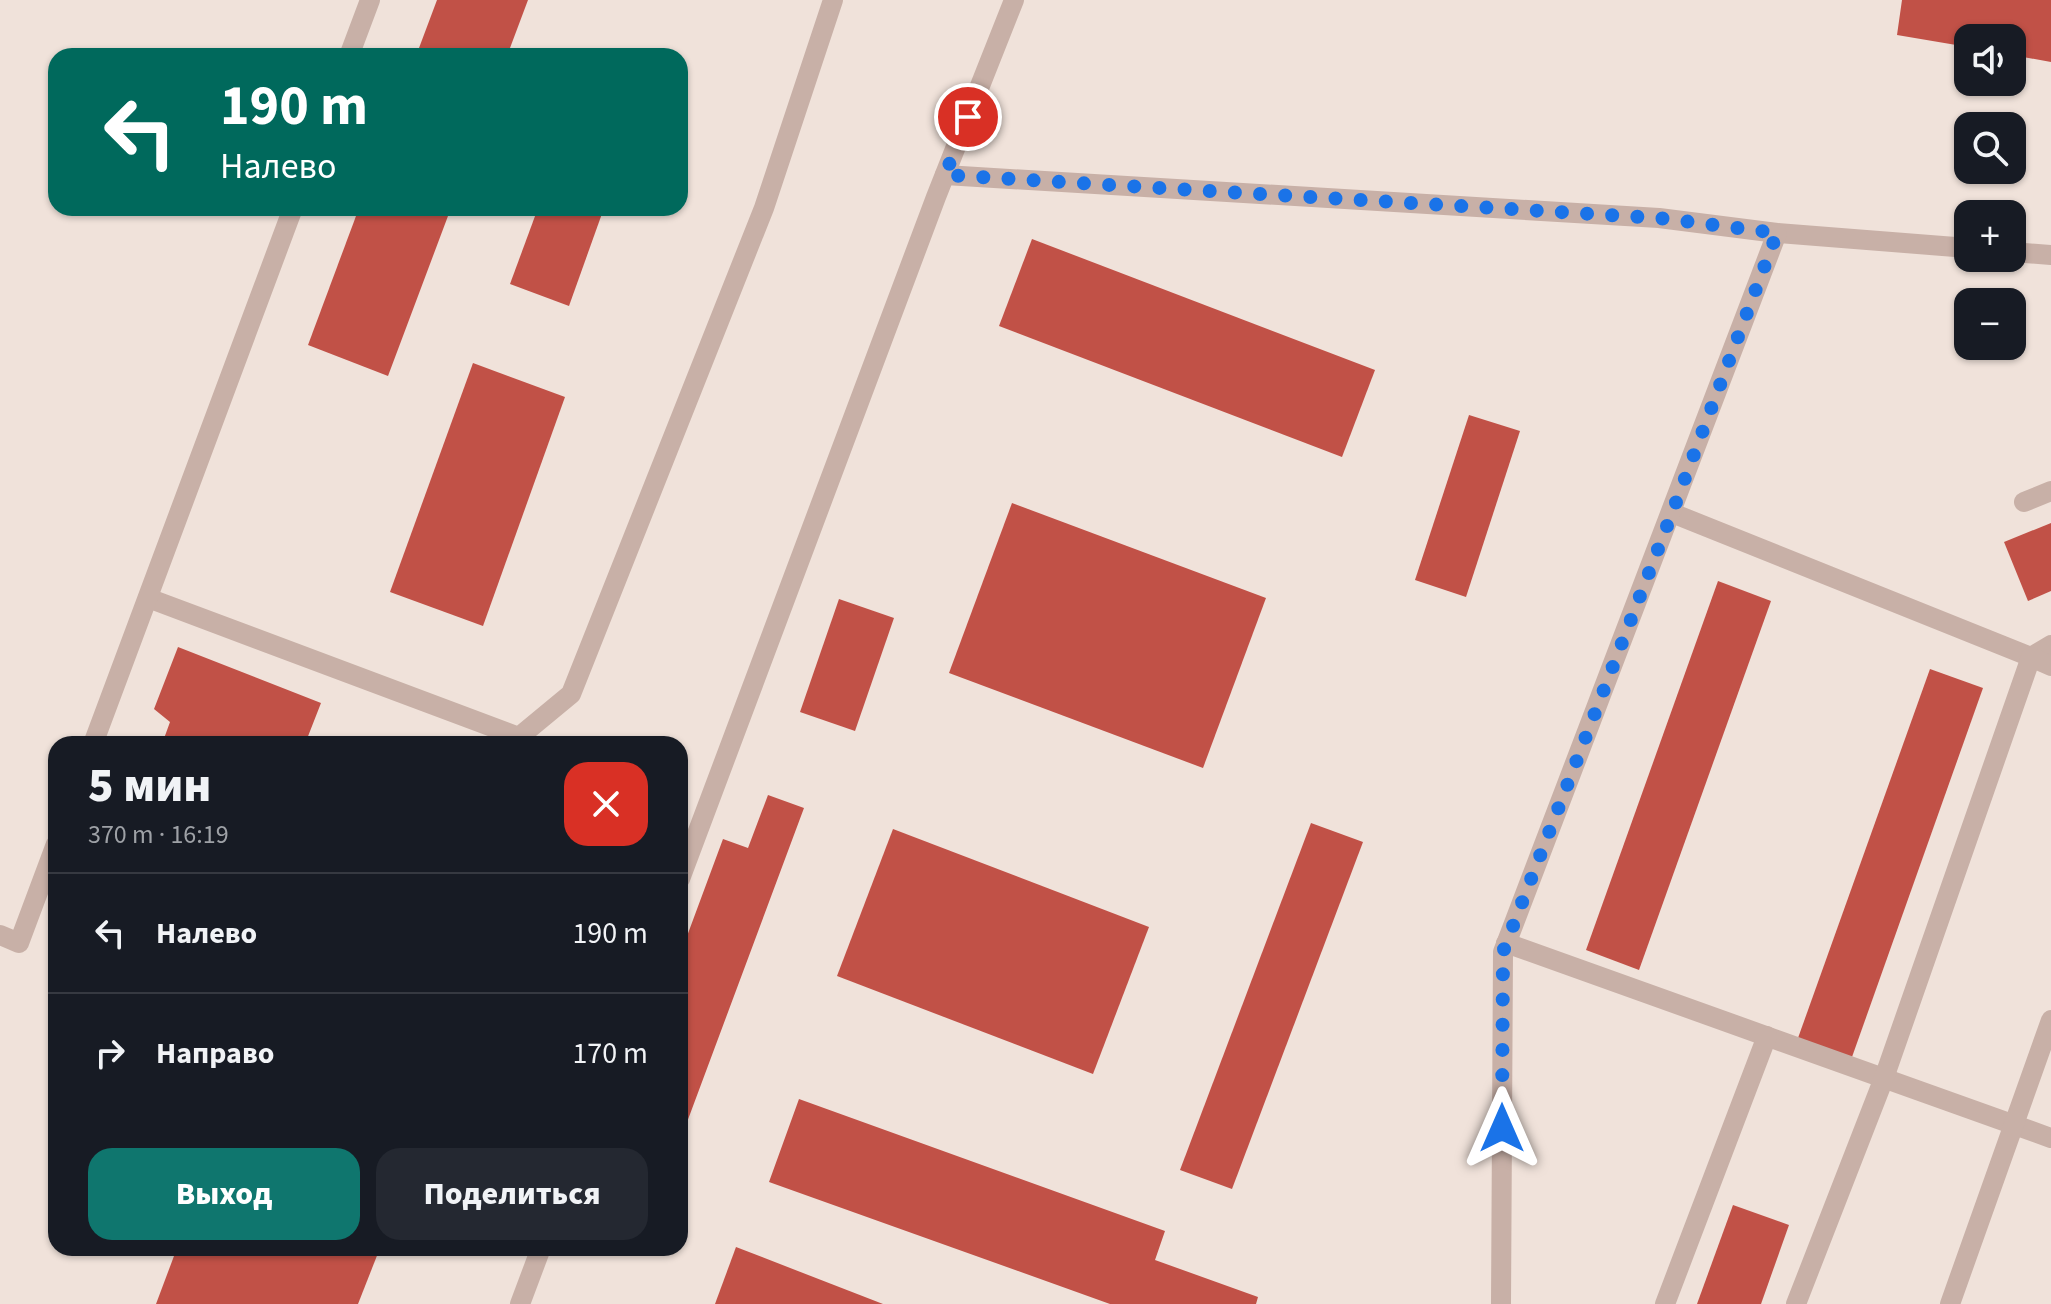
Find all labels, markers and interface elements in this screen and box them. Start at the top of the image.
map controls [1954,24,2026,360]
button: sound [1954,24,2026,96]
text: 190 m [220,67,368,146]
icon: left [88,80,192,184]
pin [934,83,1002,151]
icon: arrive [946,95,990,139]
button: search [1954,112,2026,184]
text: Налево [220,141,336,192]
button: + [1954,200,2026,272]
button: − [1954,288,2026,360]
text: 5 мин [88,752,211,820]
button: close [564,762,648,846]
text: 370 m · 16:19 [88,816,229,853]
icon: left [88,911,132,955]
text: Налево [156,912,257,955]
text: 190 m [572,912,648,955]
icon: right [88,1031,132,1075]
text: Направо [156,1032,274,1075]
text: 170 m [572,1032,648,1075]
position arrow [1460,1086,1544,1170]
button: Выход [88,1148,360,1240]
button: Поделиться [376,1148,648,1240]

